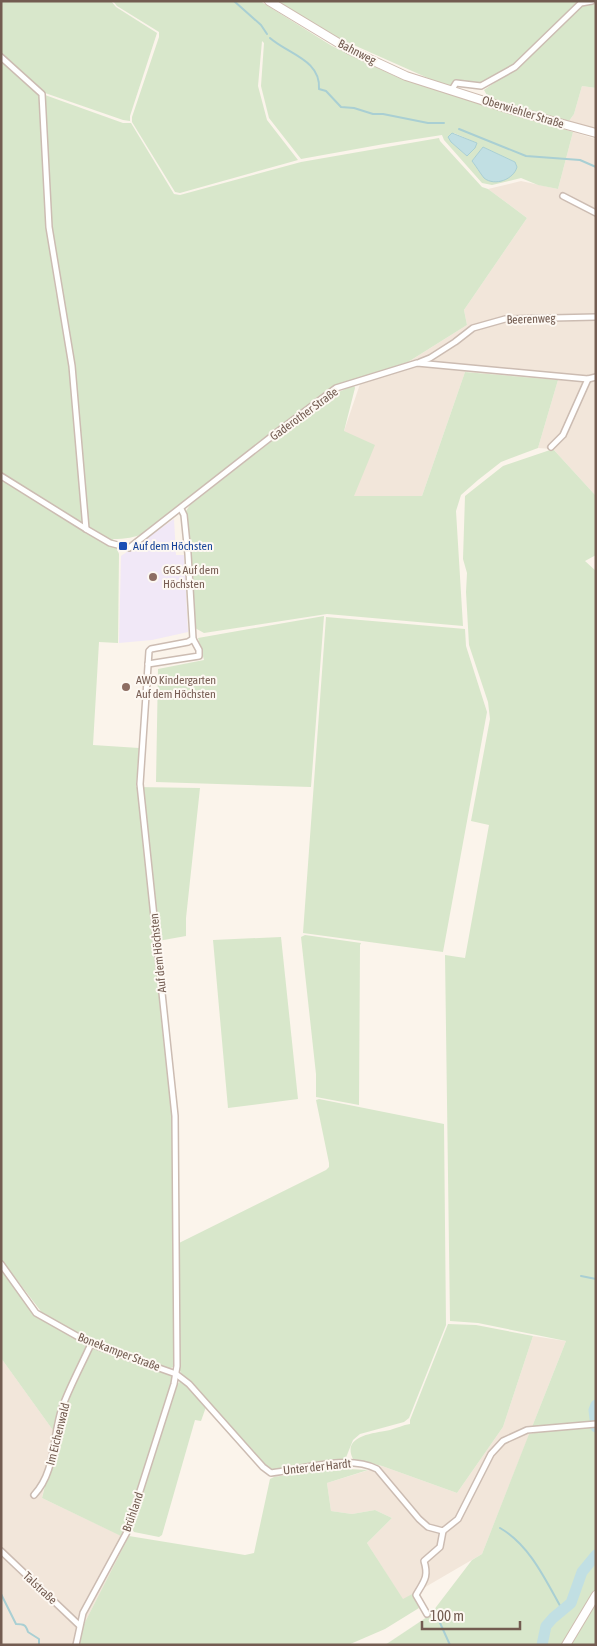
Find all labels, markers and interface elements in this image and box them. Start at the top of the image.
street label: Bahnweg [336,37,379,68]
street label: Oberwiehler Straße [480,93,566,131]
street label: Beerenweg [506,311,557,327]
street label: Gaderother Straße [267,385,341,443]
place label: Auf dem Höchsten [133,539,213,553]
marker: Auf dem Höchsten [117,540,129,552]
place label: GGS Auf dem Höchsten [163,563,219,591]
marker: GGS Auf dem Höchsten [147,571,159,583]
place label: AWO Kindergarten Auf dem Höchsten [136,673,216,701]
marker: AWO Kindergarten Auf dem Höchsten [120,681,132,693]
street label: Auf dem Höchsten [147,913,169,993]
street label: Bonekamper Straße [76,1330,162,1374]
street label: Im Eichenwald [43,1401,73,1467]
street label: Unter der Hardt [282,1456,352,1478]
street label: Brühland [120,1490,146,1534]
street label: Talstraße [20,1569,60,1607]
scale bar [422,1598,520,1630]
text: 100 m [430,1607,464,1624]

